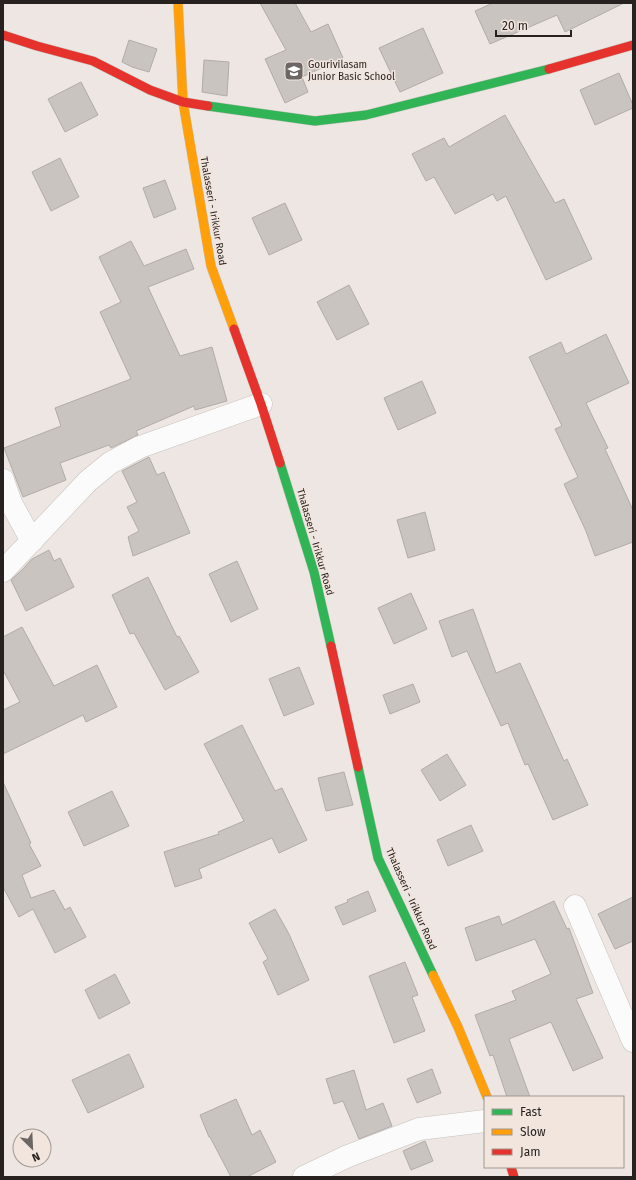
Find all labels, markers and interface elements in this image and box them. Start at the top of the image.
scale bar [496,12,571,38]
text: 20 m [502,19,528,33]
place label: Gourivilasam Junior Basic School [308,59,395,83]
school or university icon: Gourivilasam Junior Basic School [283,60,305,82]
street label: Thalasseri - Irikkur Road [197,156,229,266]
street label: Thalasseri - Irikkur Road [294,487,336,597]
street label: Thalasseri - Irikkur Road [383,846,439,952]
legend [484,1096,624,1168]
text: Fast [520,1105,542,1119]
text: Slow [520,1125,546,1139]
north arrow [12,1128,52,1168]
text: Jam [520,1145,540,1159]
text: N [30,1149,42,1164]

